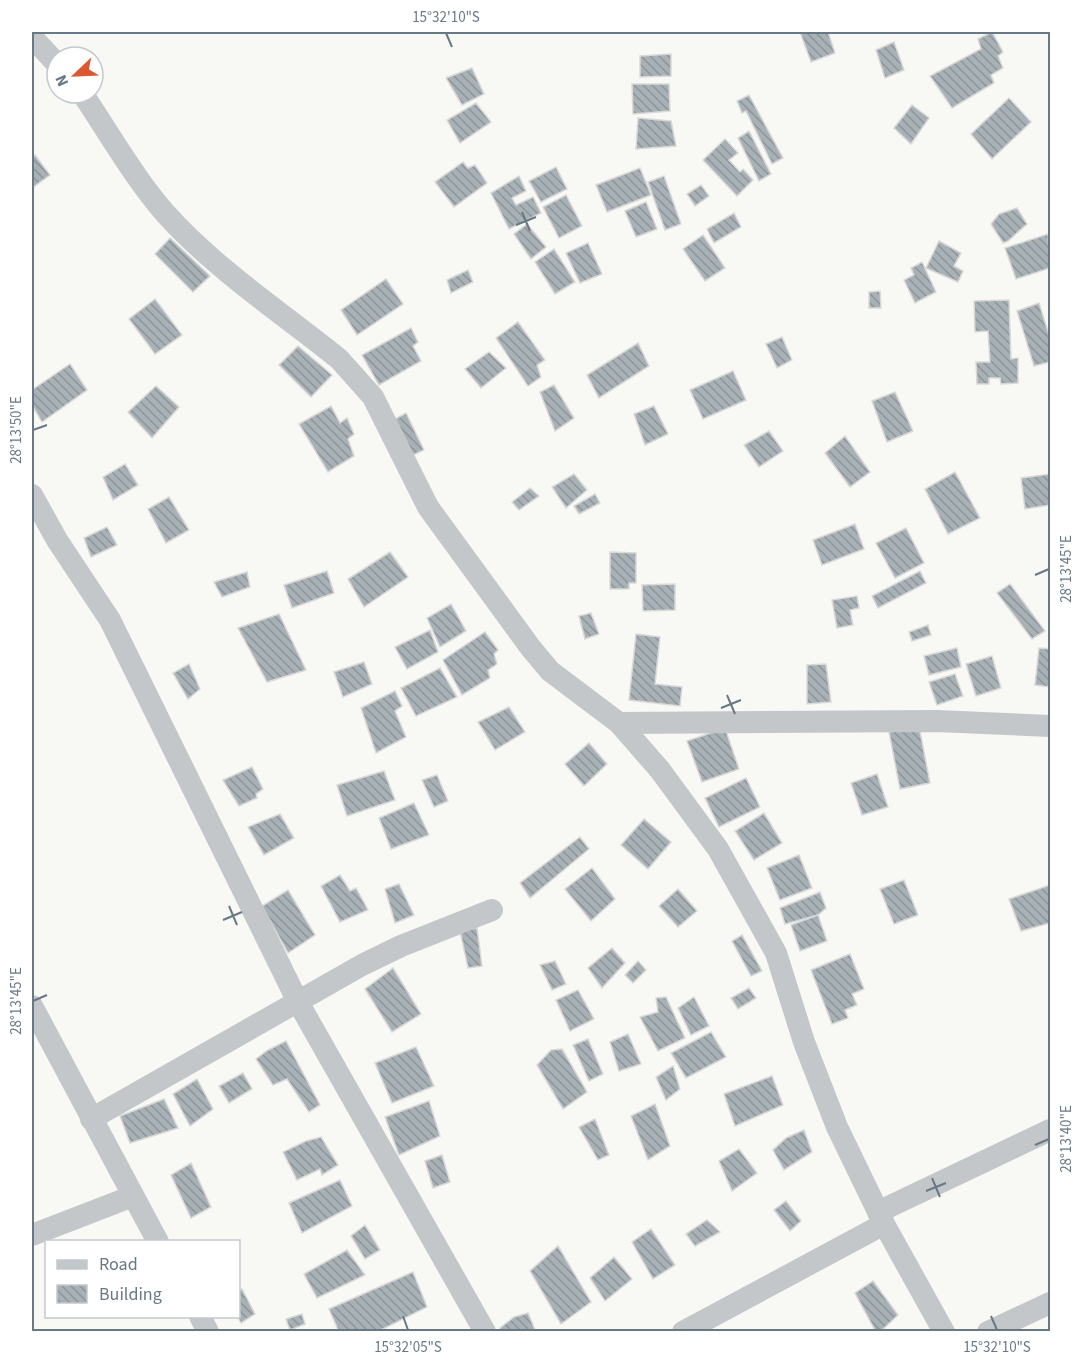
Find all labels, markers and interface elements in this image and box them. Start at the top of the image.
text: 15°32'10"S [412,7,480,28]
north arrow [45,45,105,105]
text: N [50,71,74,90]
text: 28°13'50"E [6,396,27,464]
text: 28°13'45"E [1056,535,1077,603]
text: 28°13'45"E [6,967,27,1035]
text: 28°13'40"E [1056,1105,1077,1173]
legend [45,1240,240,1318]
text: Road [99,1252,138,1277]
text: Building [99,1282,162,1307]
text: 15°32'05"S [374,1337,442,1358]
text: 15°32'10"S [963,1337,1031,1358]

